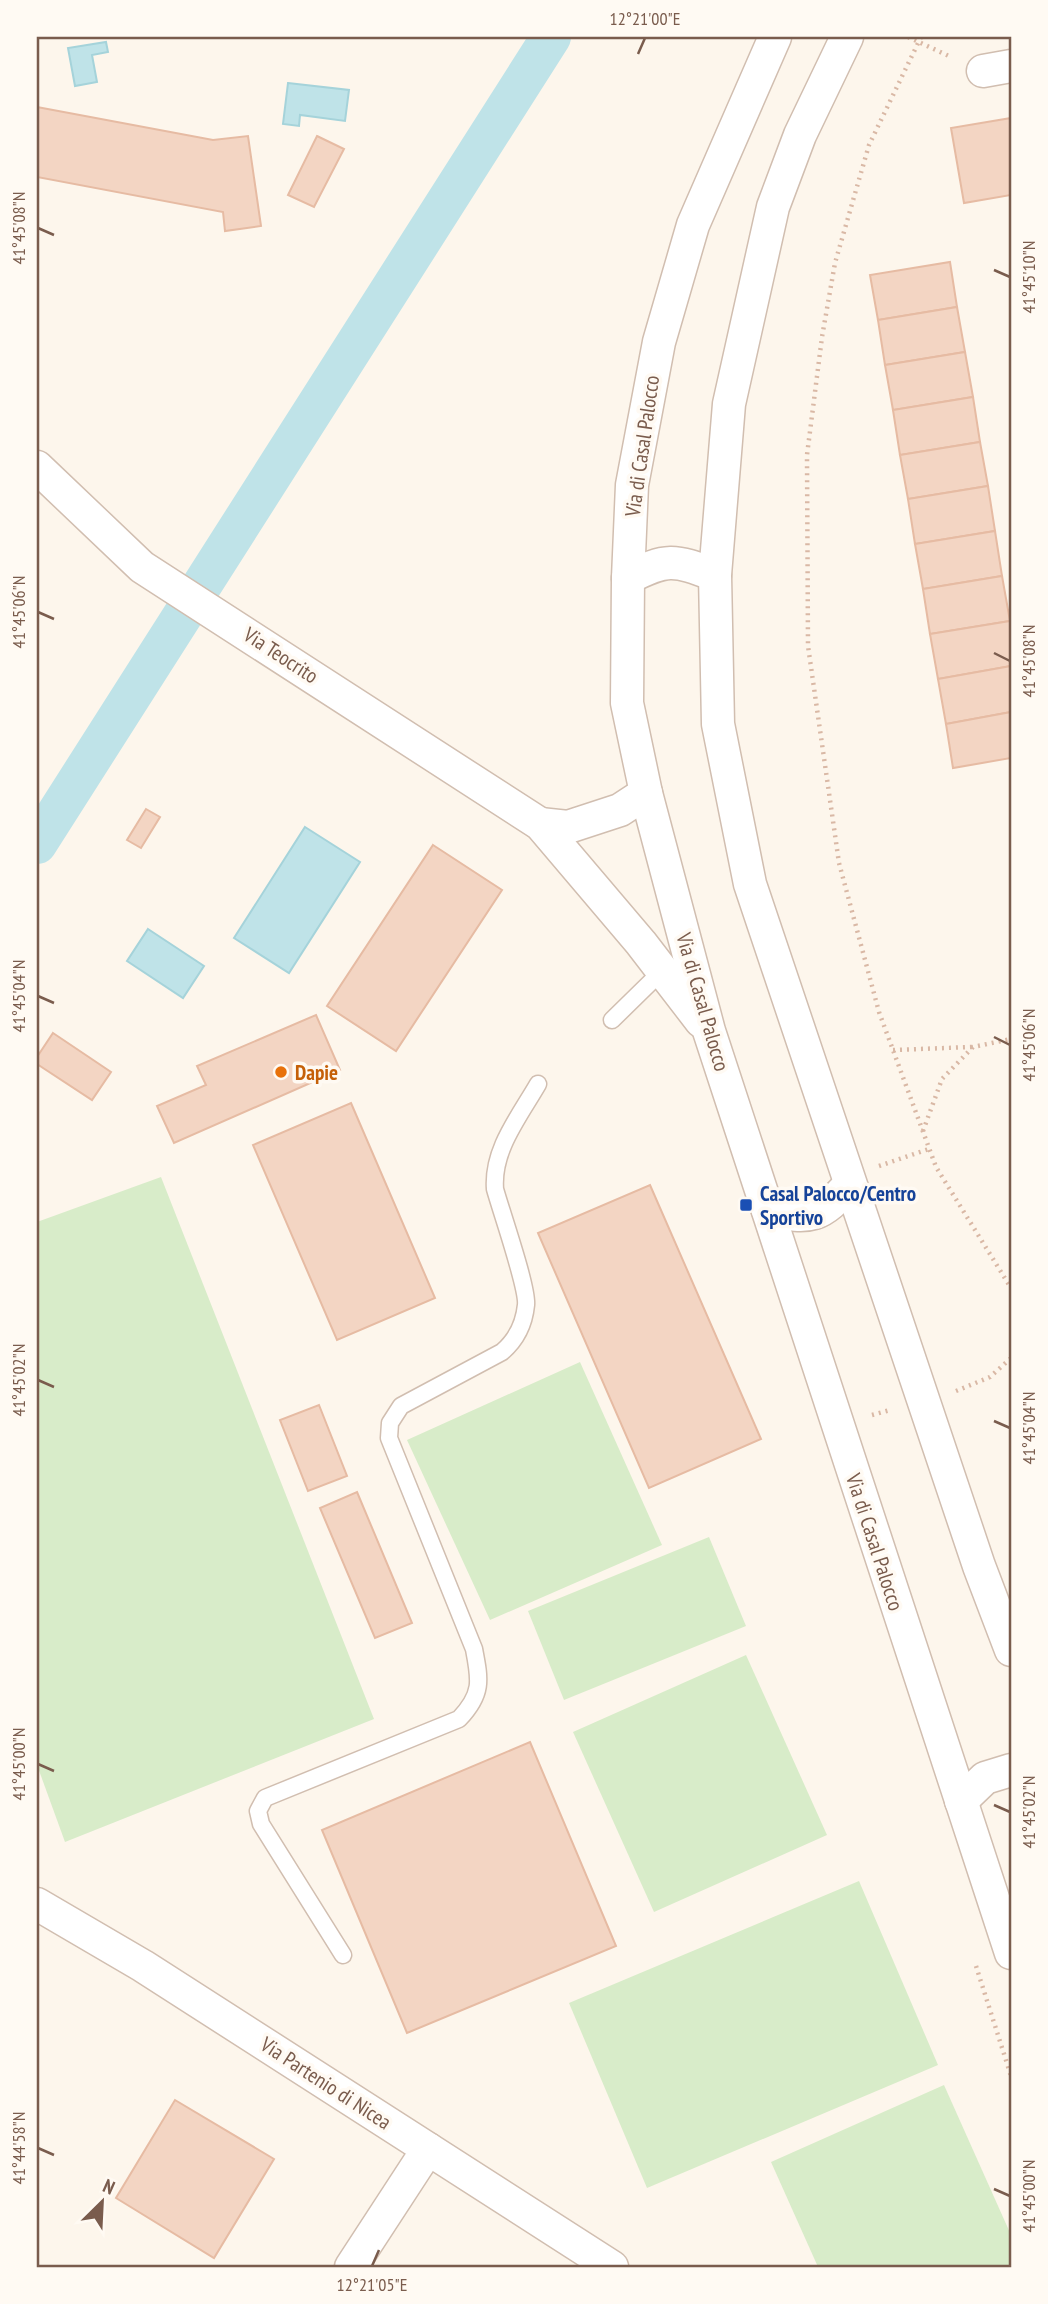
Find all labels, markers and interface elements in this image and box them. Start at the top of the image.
text: 12°21'00"E [610,7,680,30]
text: 41°45'08"N [7,192,30,264]
text: 41°45'10"N [1017,241,1040,313]
street label: Via di Casal Palocco [619,374,665,519]
text: 41°45'06"N [7,576,30,648]
street label: Via Teocrito [238,620,324,689]
text: 41°45'08"N [1017,625,1040,697]
street label: Via di Casal Palocco [670,929,736,1074]
text: 41°45'04"N [7,960,30,1032]
text: 41°45'06"N [1017,1009,1040,1081]
place label: Dapie [295,1059,338,1086]
marker: Dapie [273,1064,289,1080]
place label: Casal Palocco/Centro Sportivo [760,1180,916,1231]
marker: Casal Palocco/Centro Sportivo [738,1197,754,1213]
text: 41°45'02"N [7,1344,30,1416]
text: 41°45'04"N [1017,1392,1040,1464]
street label: Via di Casal Palocco [840,1469,910,1614]
text: 41°45'00"N [7,1728,30,1800]
text: 41°45'02"N [1017,1776,1040,1848]
street label: Via Partenio di Nicea [255,2030,396,2135]
text: 41°44'58"N [7,2112,30,2184]
text: 41°45'00"N [1017,2160,1040,2232]
north arrow [66,2168,136,2238]
text: N [99,2173,118,2200]
text: 12°21'05"E [337,2273,407,2296]

